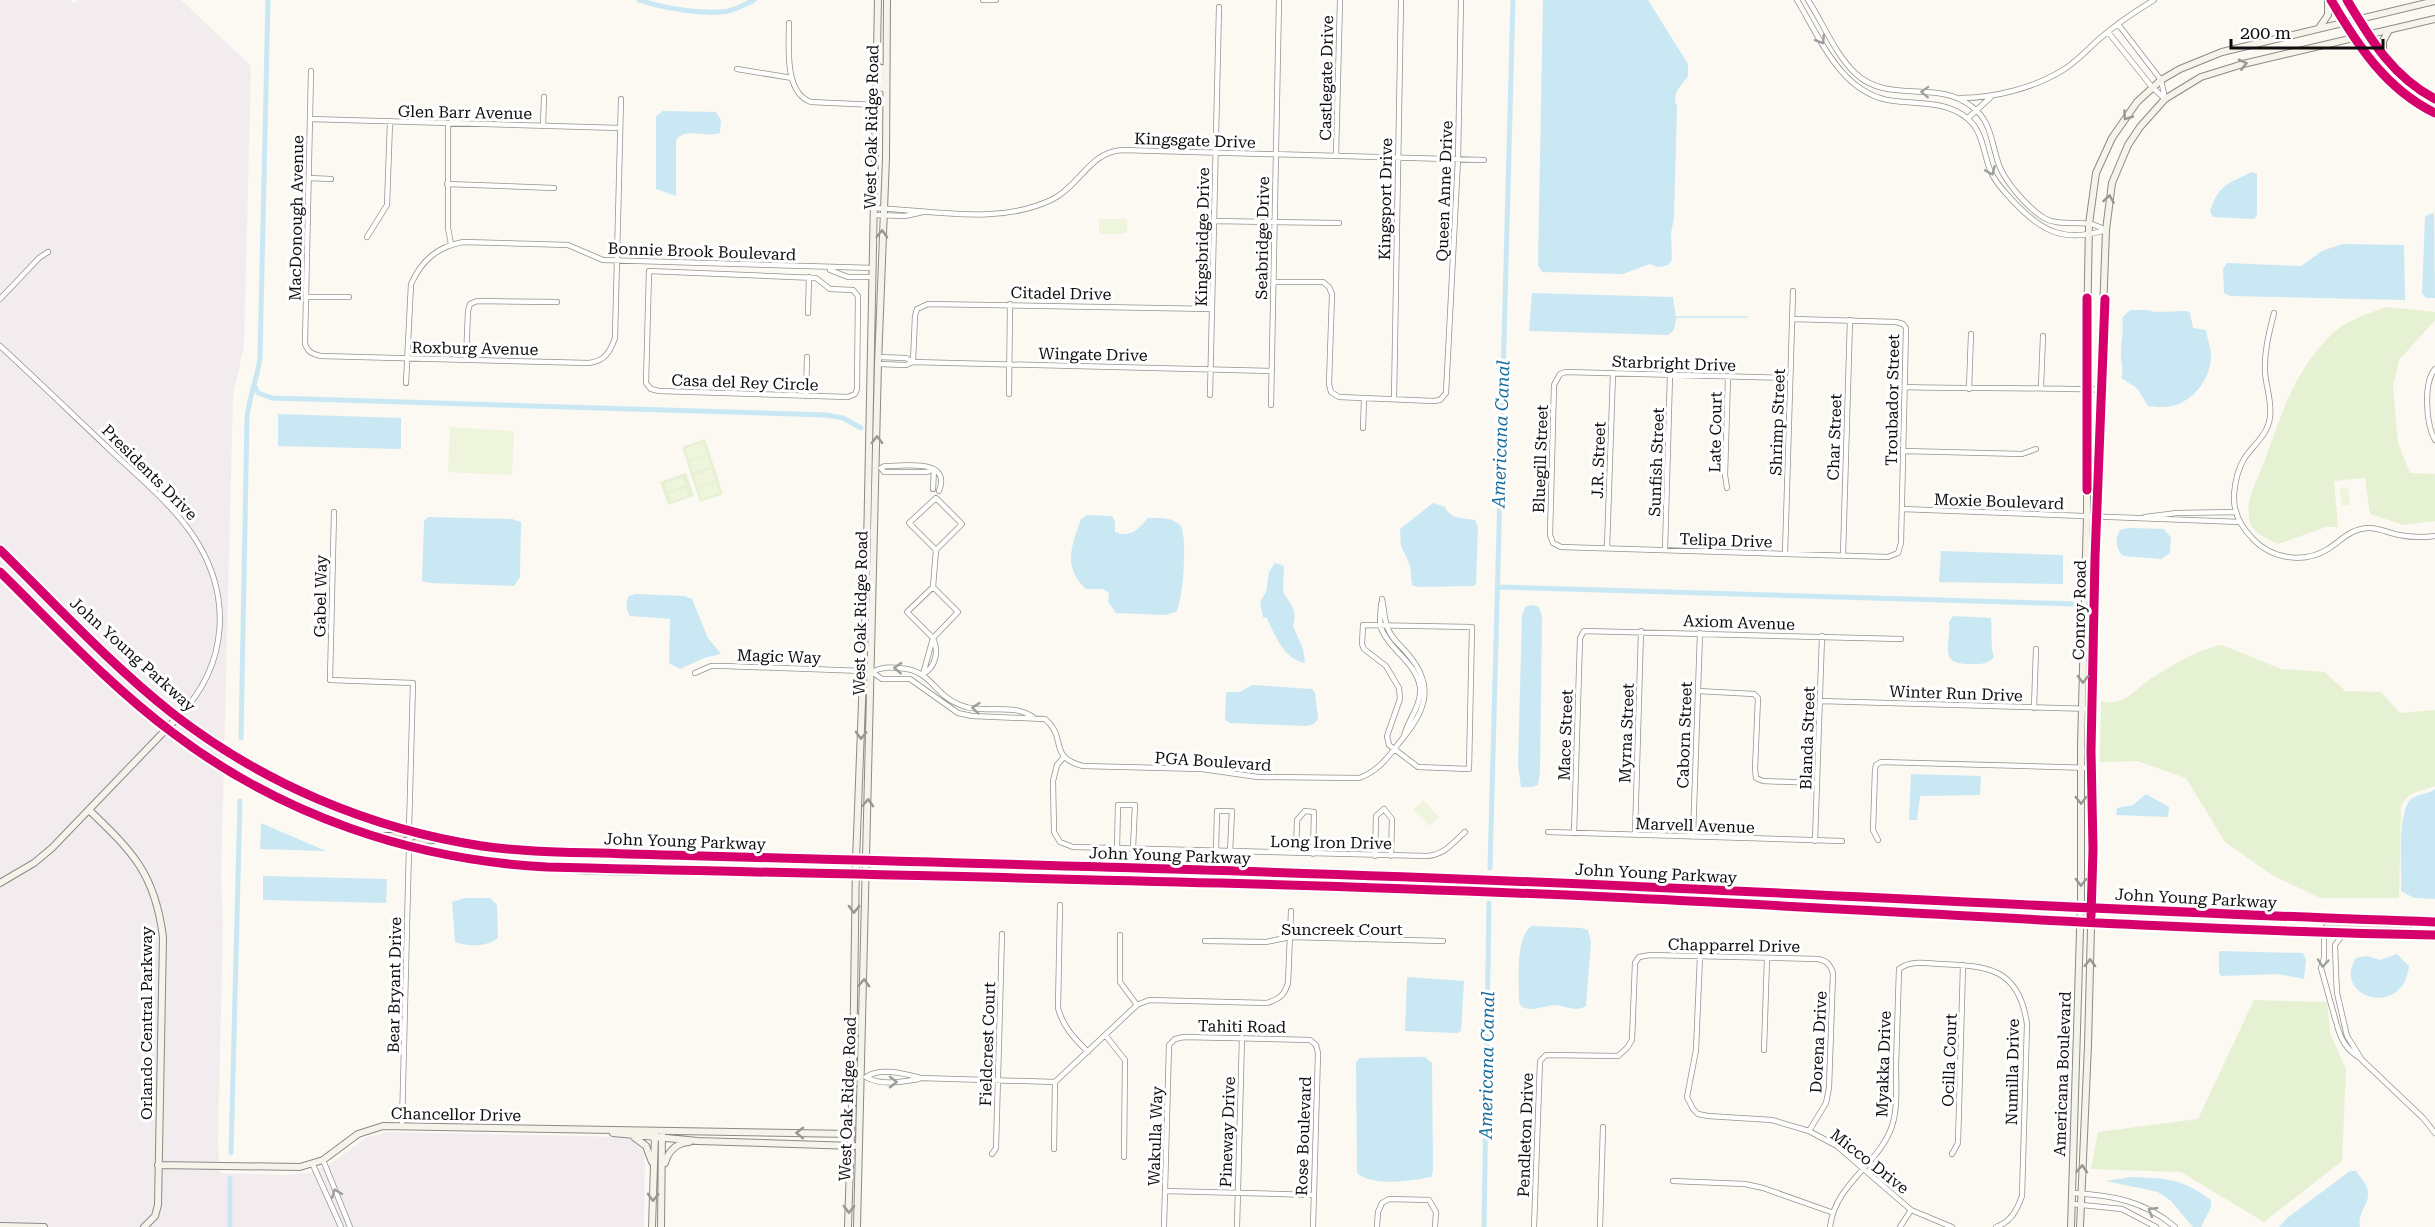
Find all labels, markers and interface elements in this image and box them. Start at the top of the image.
scale bar [2231,12,2382,50]
street label: Castlegate Drive [1316,15,1337,141]
text: 200 m [2240,22,2291,43]
one-way arrow [1814,34,1826,44]
street label: West Oak Ridge Road [861,44,882,210]
one-way arrow [2238,59,2248,72]
one-way arrow [1921,86,1930,98]
street label: Glen Barr Avenue [398,102,533,123]
one-way arrow [2123,109,2134,120]
street label: Queen Anne Drive [1433,120,1456,262]
street label: Kingsgate Drive [1134,129,1256,152]
street label: MacDonough Avenue [286,135,307,301]
street label: Kingsport Drive [1375,137,1396,260]
one-way arrow [1984,165,1996,176]
street label: Kingsbridge Drive [1192,167,1213,307]
street label: Seabridge Drive [1252,176,1273,300]
one-way arrow [2102,194,2115,204]
one-way arrow [876,230,889,239]
street label: Bonnie Brook Boulevard [607,239,797,264]
street label: Citadel Drive [1010,283,1112,304]
street label: Troubador Street [1882,334,1903,466]
street label: Roxburg Avenue [411,338,539,359]
street label: Wingate Drive [1038,344,1148,365]
street label: Starbright Drive [1612,352,1737,375]
water label: Americana Canal [1487,360,1514,509]
street label: Shrimp Street [1766,368,1789,476]
street label: Casa del Rey Circle [671,370,819,395]
street label: Late Court [1705,391,1726,473]
street label: Char Street [1823,393,1846,481]
street label: Bluegill Street [1529,405,1552,513]
street label: Sunfish Street [1645,407,1668,517]
street label: Presidents Drive [98,421,201,524]
street label: J.R. Street [1588,421,1609,499]
one-way arrow [871,435,883,444]
street label: Moxie Boulevard [1934,490,2064,513]
street label: Telipa Drive [1679,529,1773,552]
street label: West Oak Ridge Road [850,530,871,696]
street label: Gabel Way [310,554,331,637]
street label: Conroy Road [2069,560,2090,660]
street label: John Young Parkway [66,593,200,716]
street label: Axiom Avenue [1683,611,1795,634]
street label: Magic Way [737,646,822,667]
one-way arrow [893,662,902,675]
one-way arrow [2076,674,2089,683]
street label: Caborn Street [1673,681,1696,789]
street label: Winter Run Drive [1889,682,2023,705]
street label: Myrna Street [1615,683,1638,783]
street label: Blanda Street [1796,686,1819,790]
street label: Mace Street [1554,689,1577,781]
one-way arrow [972,702,981,715]
one-way arrow [855,731,867,740]
street label: PGA Boulevard [1154,748,1272,775]
one-way arrow [2075,795,2087,804]
one-way arrow [862,798,875,807]
street label: Marvell Avenue [1635,814,1755,837]
street label: John Young Parkway [604,829,767,854]
street label: Long Iron Drive [1270,832,1392,853]
street label: John Young Parkway [1089,843,1252,868]
street label: John Young Parkway [1575,860,1738,887]
one-way arrow [2075,877,2087,886]
street label: John Young Parkway [2115,885,2278,912]
one-way arrow [848,905,861,914]
street label: Bear Bryant Drive [384,916,405,1053]
street label: Suncreek Court [1281,920,1403,939]
street label: Orlando Central Parkway [137,926,156,1120]
street label: Chapparrel Drive [1668,935,1801,956]
one-way arrow [2084,959,2096,968]
one-way arrow [2317,959,2330,968]
one-way arrow [858,979,871,988]
street label: Fieldcrest Court [976,981,999,1107]
street label: Dorena Drive [1806,990,1831,1094]
water label: Americana Canal [1475,991,1498,1140]
street label: Americana Boulevard [2050,991,2075,1157]
street label: Myakka Drive [1872,1010,1895,1118]
street label: Ocilla Court [1938,1013,1961,1107]
street label: West Oak Ridge Road [835,1016,860,1182]
street label: Tahiti Road [1198,1016,1286,1037]
street label: Numilla Drive [2002,1018,2023,1126]
street label: Pendleton Drive [1514,1072,1537,1198]
one-way arrow [889,1076,898,1088]
street label: Pineway Drive [1216,1076,1239,1188]
street label: Rose Boulevard [1292,1076,1315,1196]
street label: Wakulla Way [1144,1085,1167,1186]
street label: Chancellor Drive [391,1104,522,1125]
street label: Micco Drive [1827,1125,1913,1198]
one-way arrow [796,1127,805,1140]
one-way arrow [2075,1164,2088,1173]
one-way arrow [331,1189,344,1199]
one-way arrow [646,1193,659,1202]
one-way arrow [843,1204,855,1213]
one-way arrow [2148,1207,2158,1218]

